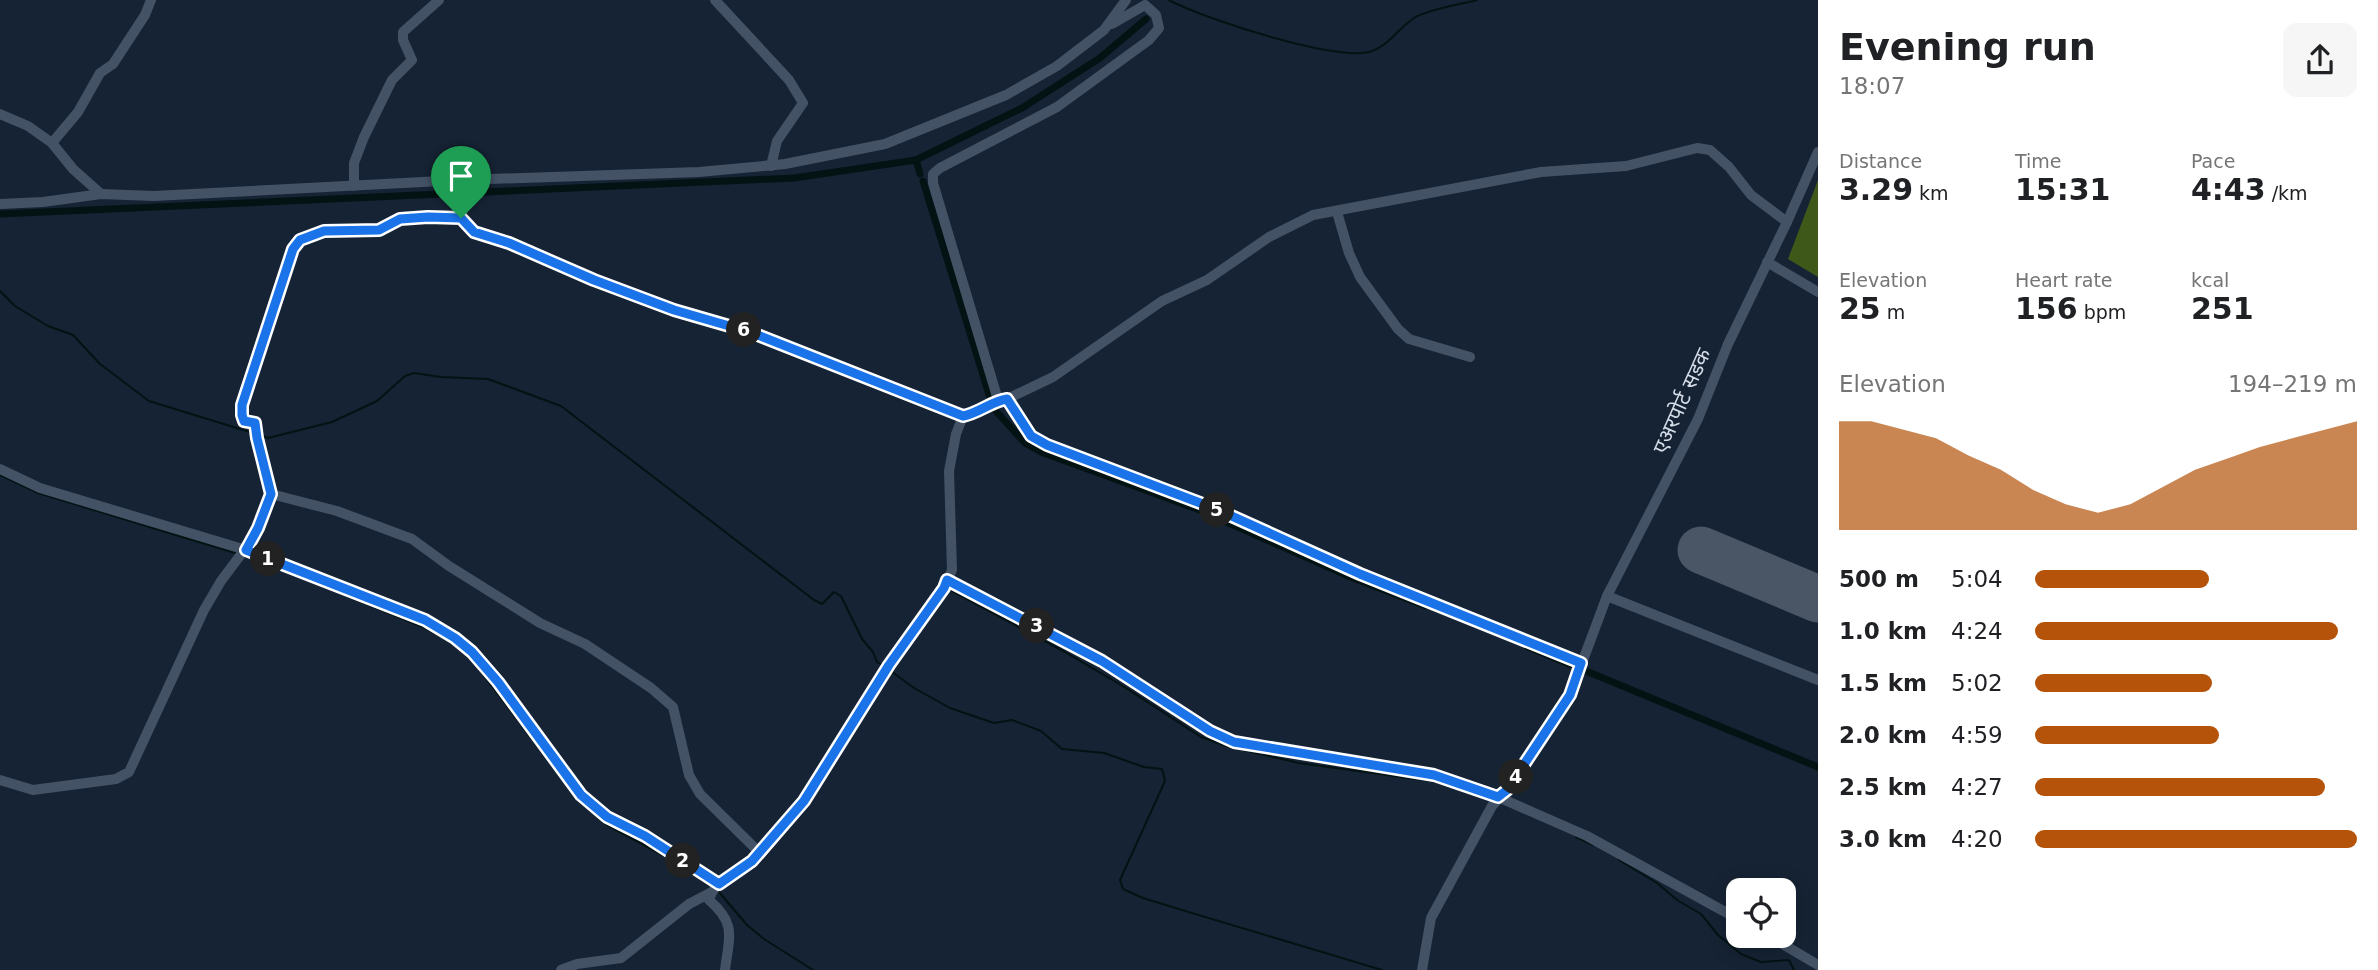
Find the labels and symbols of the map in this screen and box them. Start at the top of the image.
pin [431,146,491,218]
pin: 6 [726,312,762,348]
street label: एअरपोर्ट सडक [1648,344,1716,457]
pin: 5 [1200,492,1234,528]
pin: 1 [250,542,286,576]
pin: 3 [1020,608,1054,644]
pin: 4 [1498,760,1534,794]
pin: 2 [666,844,700,878]

